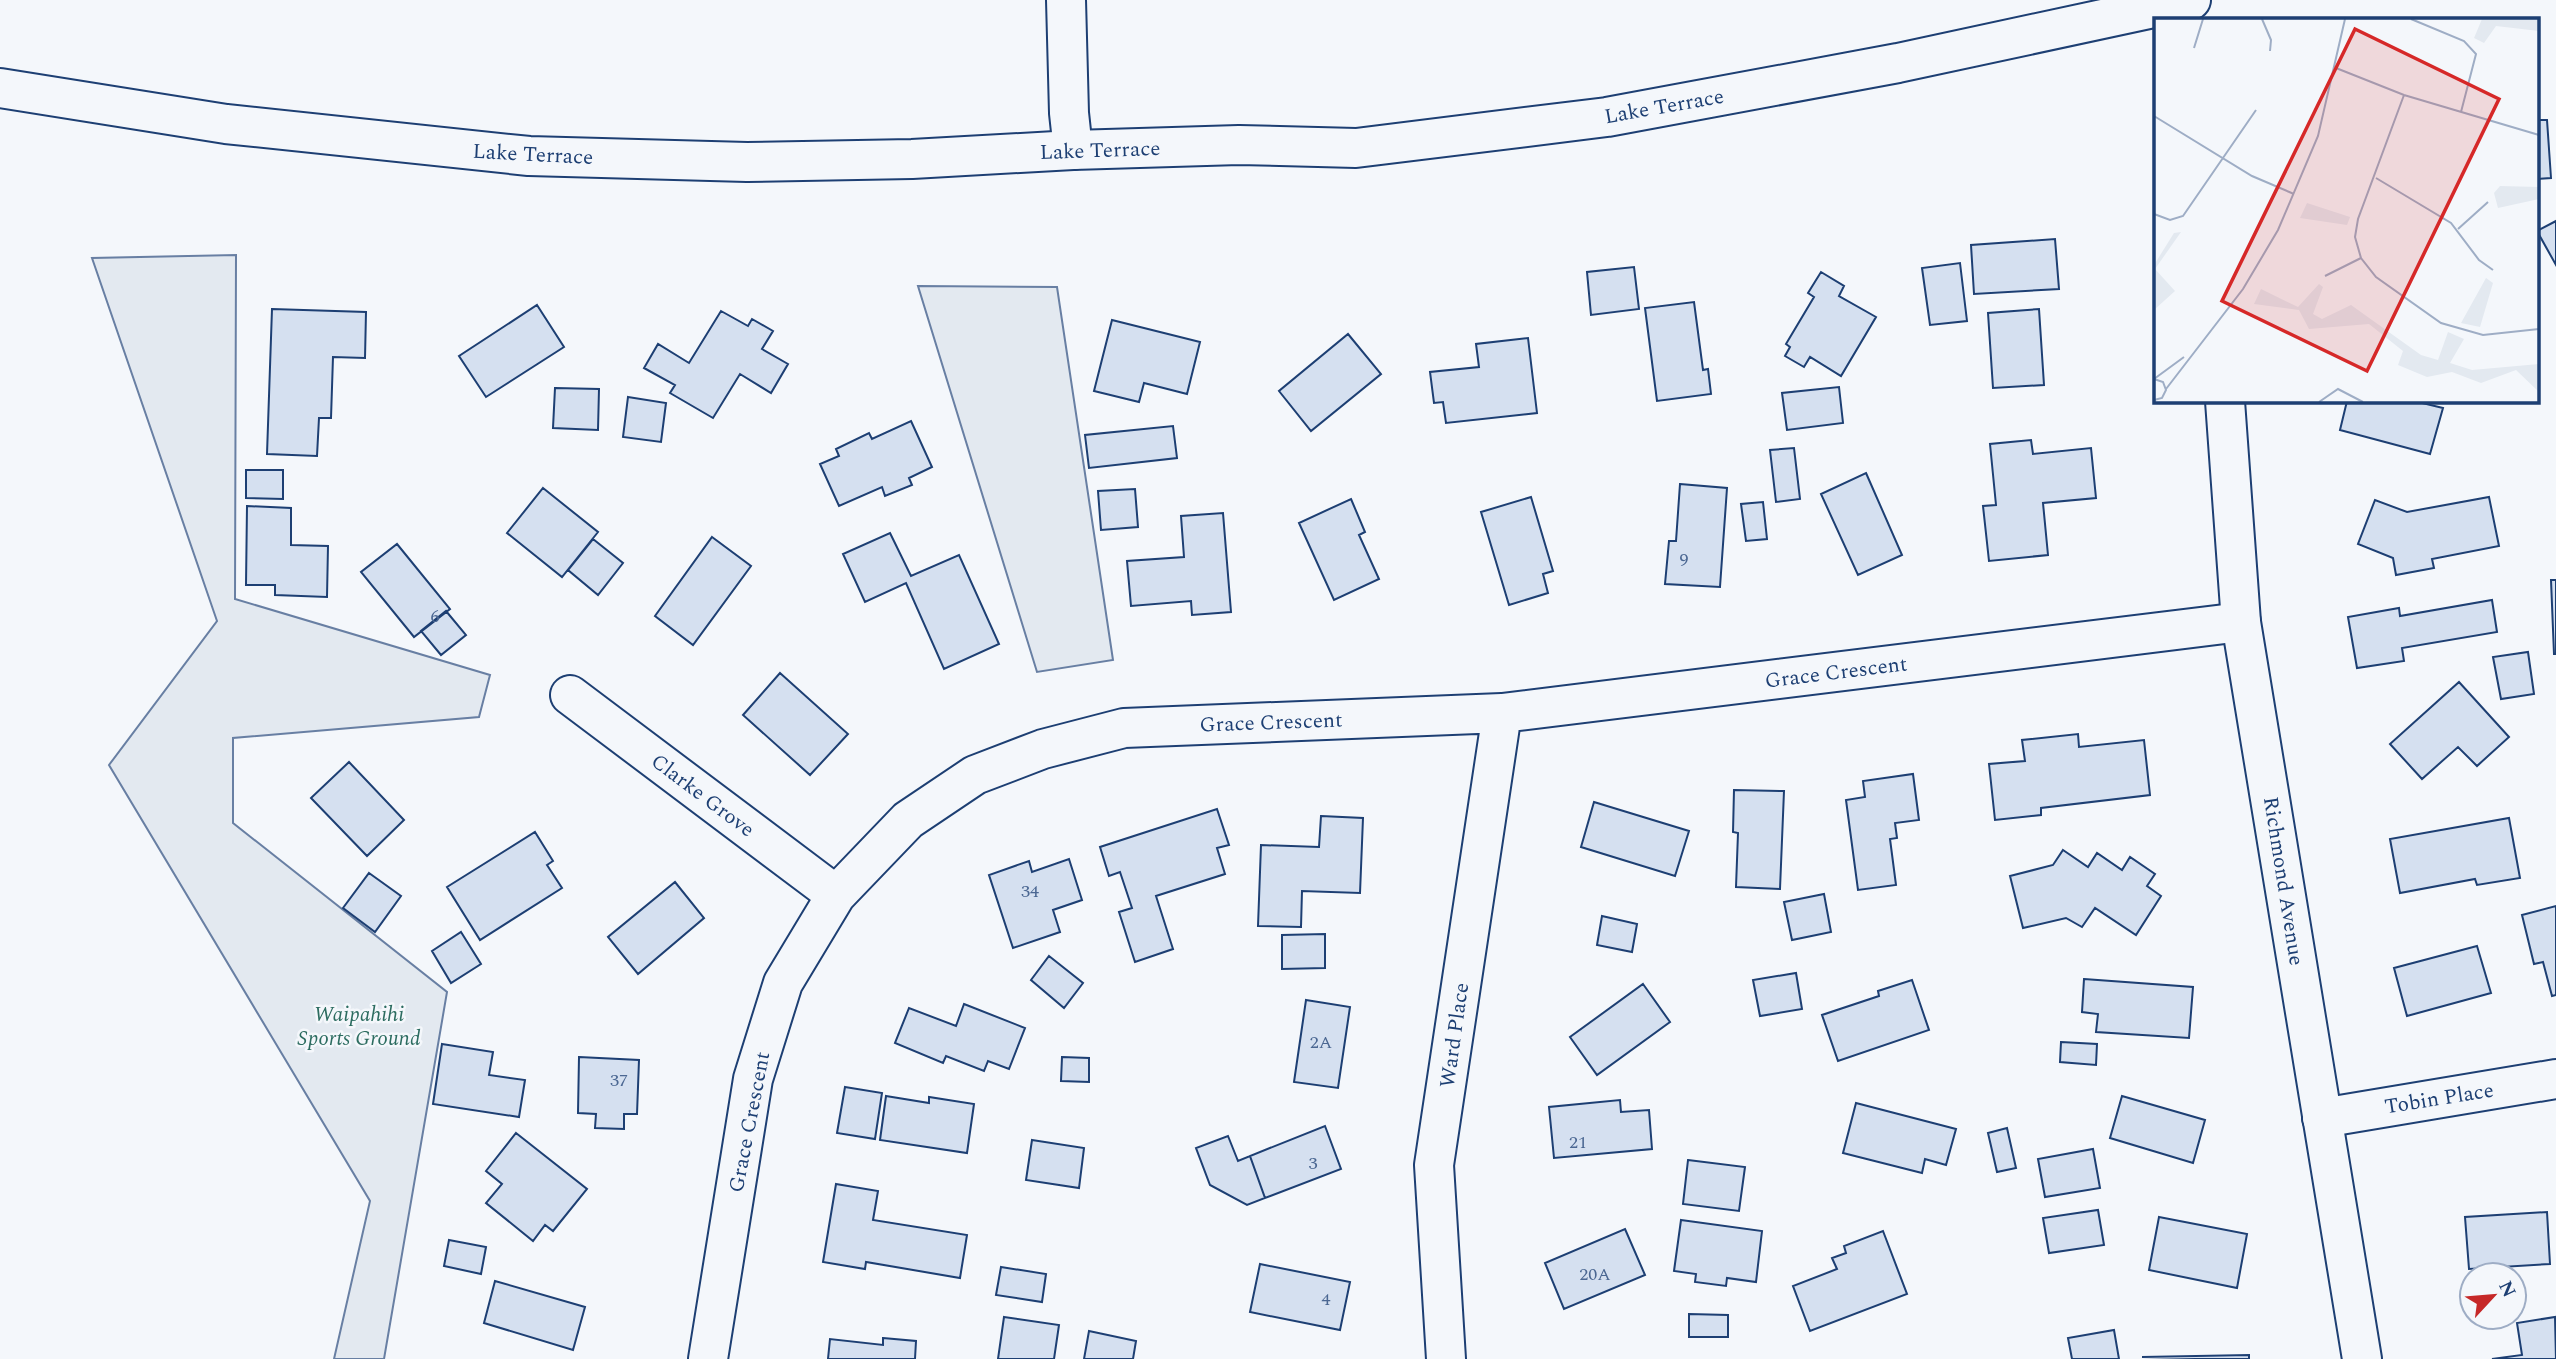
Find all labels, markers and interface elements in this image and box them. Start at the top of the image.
inset map [2154,18,2538,402]
street label: Lake Terrace [1602,81,1726,133]
street label: Lake Terrace [1039,133,1161,169]
street label: Lake Terrace [472,136,594,174]
house number: 9 [1680,546,1689,573]
house number: 6 [431,603,440,630]
street label: Grace Crescent [1763,648,1909,698]
street label: Grace Crescent [1199,705,1343,741]
street label: Clarke Grove [644,746,761,846]
street label: Richmond Avenue [2254,794,2312,968]
house number: 34 [1021,878,1039,905]
street label: Ward Place [1432,981,1478,1090]
park label: Waipahihi Sports Ground [298,999,421,1055]
house number: 2A [1310,1029,1332,1056]
street label: Grace Crescent [721,1049,779,1195]
house number: 37 [610,1067,628,1094]
street label: Tobin Place [2382,1075,2496,1123]
house number: 21 [1569,1129,1587,1156]
house number: 3 [1309,1150,1318,1177]
house number: 20A [1579,1261,1611,1288]
north arrow [2458,1261,2528,1331]
text: N [2490,1276,2523,1303]
house number: 4 [1322,1286,1331,1313]

